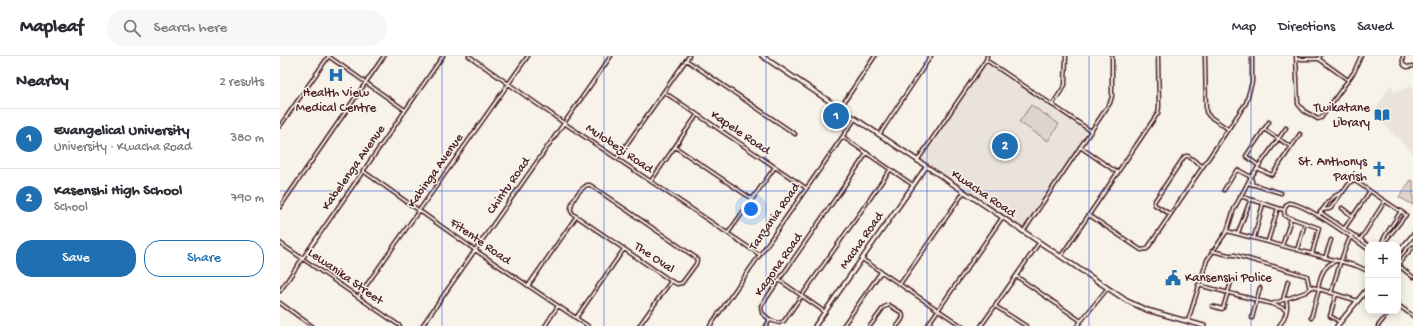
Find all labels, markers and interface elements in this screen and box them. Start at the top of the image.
search box [107,10,387,46]
text: Mapleaf [20,16,83,39]
icon: search [121,17,143,39]
text: Search here [153,19,227,37]
text: Map [1232,19,1256,36]
text: Directions [1278,19,1335,36]
text: Saved [1357,19,1393,36]
hospital icon: Health View Medical Centre [327,66,345,84]
text: Nearby [16,72,69,92]
text: 2 results [219,75,264,90]
place label: Health View Medical Centre [296,86,376,116]
pin: 1 [823,101,849,131]
place label: Twikatane Library [1313,101,1371,131]
library icon: Twikatane Library [1373,106,1391,124]
street label: Kapele Road [707,108,774,159]
street label: Mulobezi Road [582,121,657,178]
text: Evangelical University [54,122,190,140]
street label: Kabelenga Avenue [319,122,389,213]
text: 1 [26,131,32,146]
text: 380 m [230,131,264,146]
street label: Kabinga Avenue [405,131,467,211]
pin: 2 [992,131,1018,161]
text: University · Kwacha Road [54,140,192,155]
street label: Chintu Road [484,154,535,217]
place label: St. Anthonys Parish [1298,155,1368,185]
church icon: St. Anthonys Parish [1370,160,1388,178]
street label: Kwacha Road [948,167,1019,222]
street label: Tanzania Road [746,179,805,254]
text: Kasenshi High School [54,182,182,200]
text: 2 [26,191,32,206]
text: 790 m [231,191,264,206]
your location [741,199,761,219]
text: School [54,200,88,215]
street label: Macha Road [837,208,888,272]
street label: Fitente Road [446,215,515,269]
street label: Kagona Road [752,230,807,299]
street label: The Oval [630,239,677,277]
button: Save [16,240,136,277]
button: Share [144,240,264,277]
map controls [1365,242,1401,314]
button: + [1365,242,1401,278]
street label: Lewanika Street [304,245,387,309]
public building icon: Kansenshi Police [1164,269,1182,287]
place label: Kansenshi Police [1185,271,1272,286]
button: − [1365,278,1401,314]

